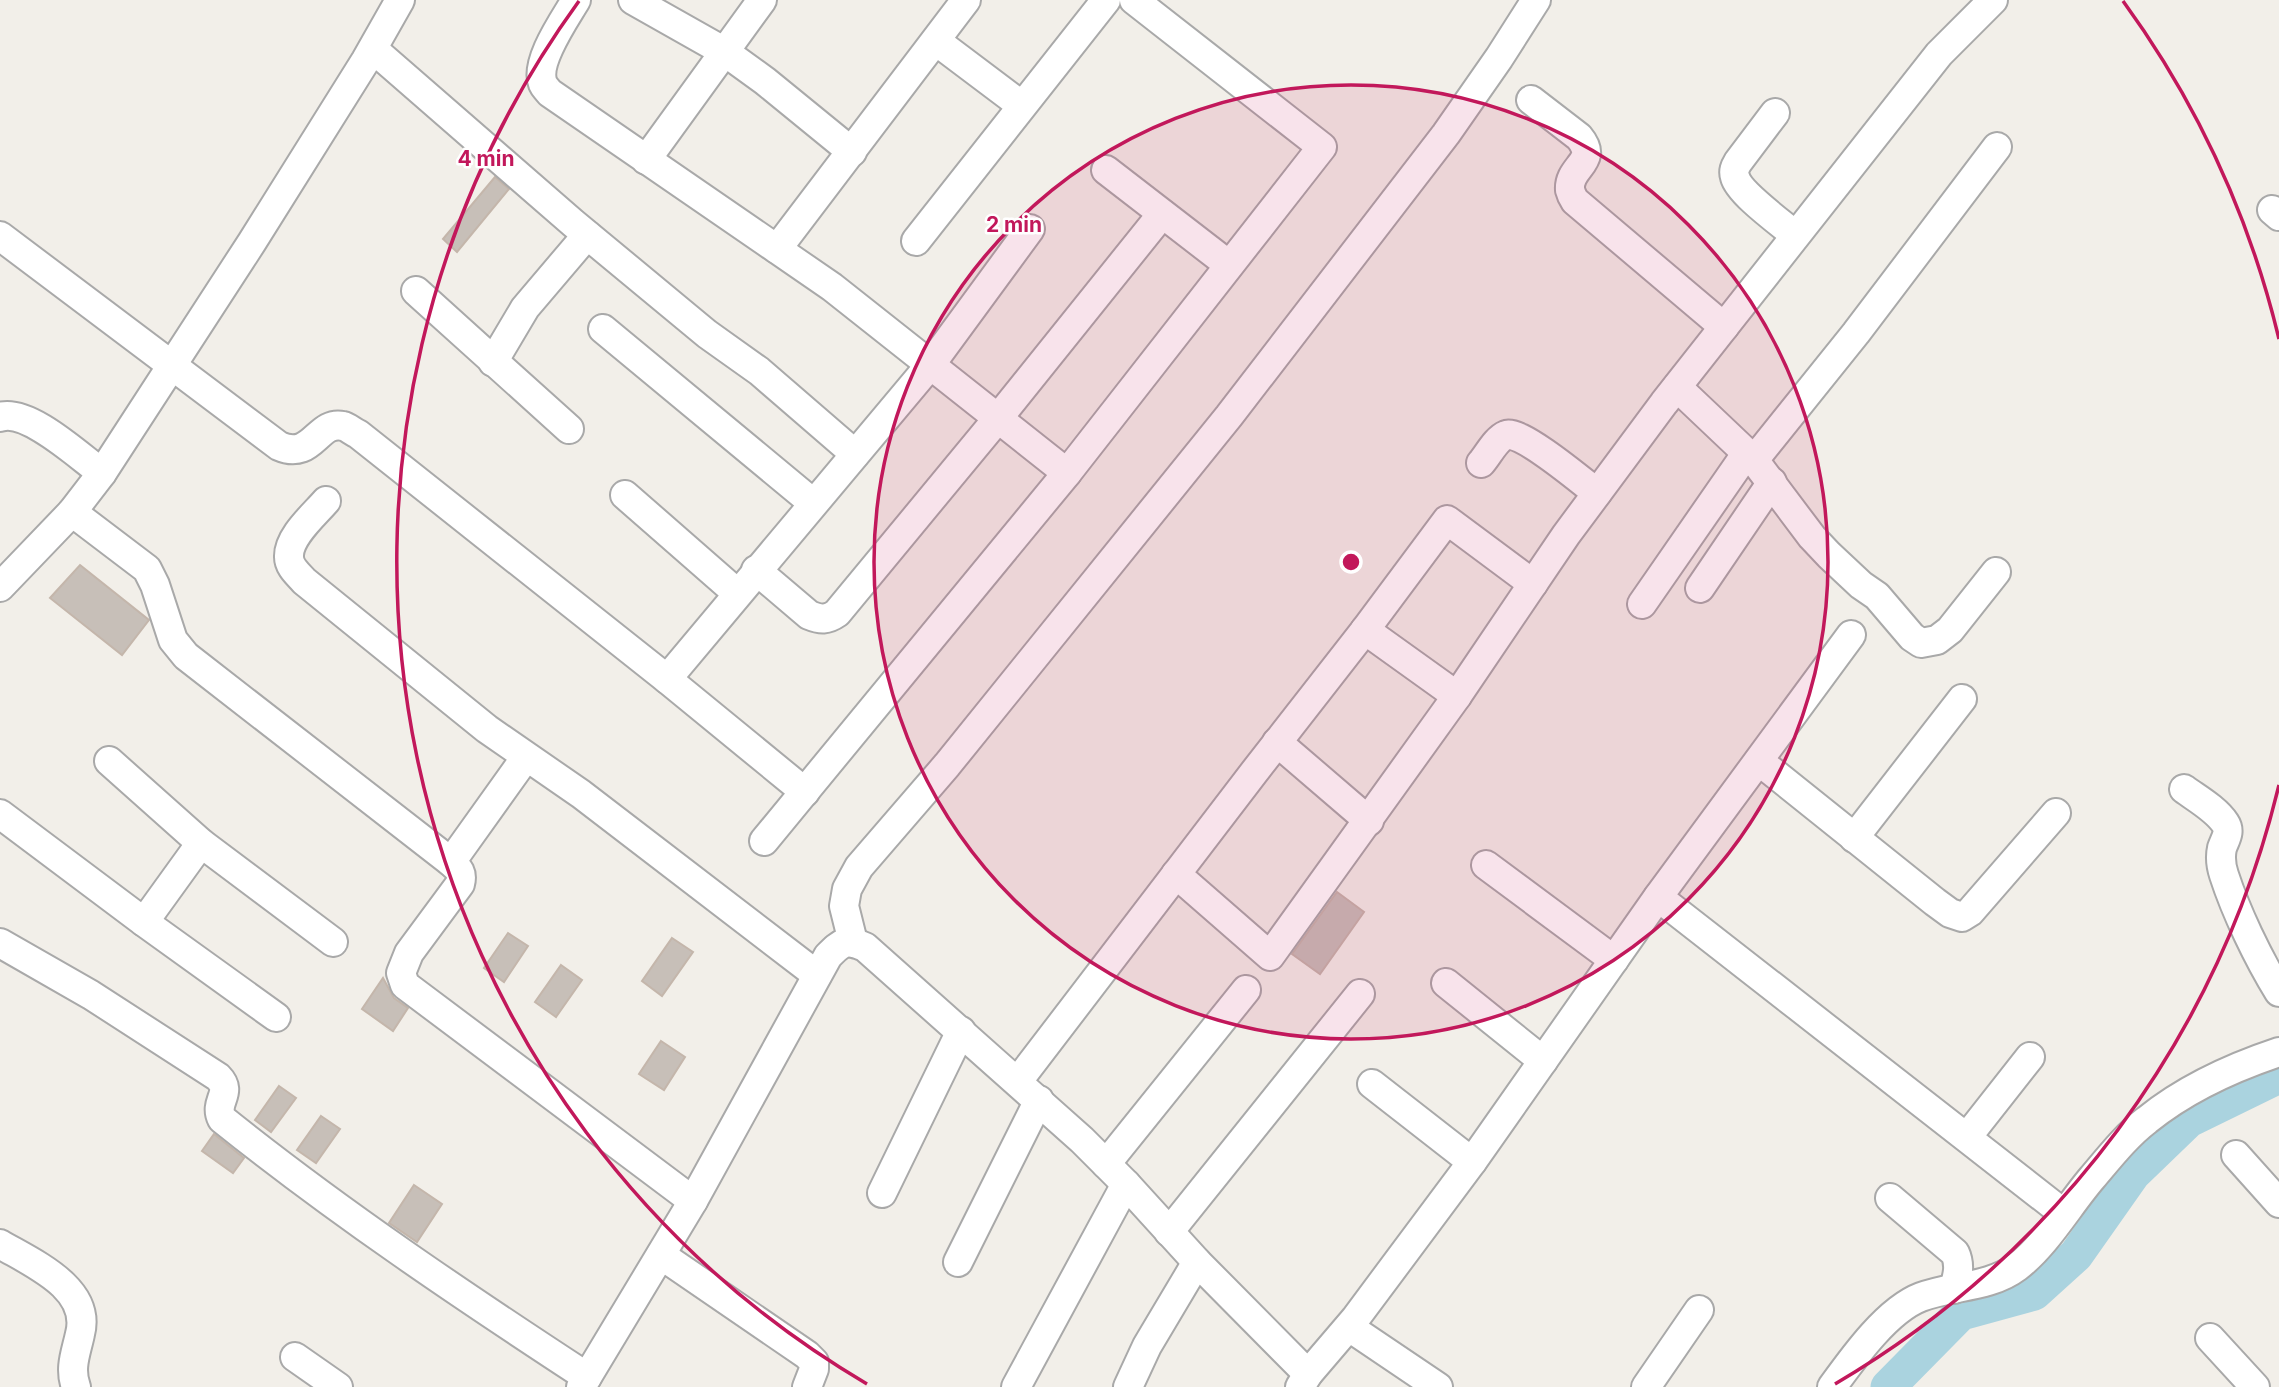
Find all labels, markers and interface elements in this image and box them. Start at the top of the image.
text: 4 min [457,146,515,171]
text: 2 min [986,212,1042,237]
centre of rings [1339,550,1363,574]

